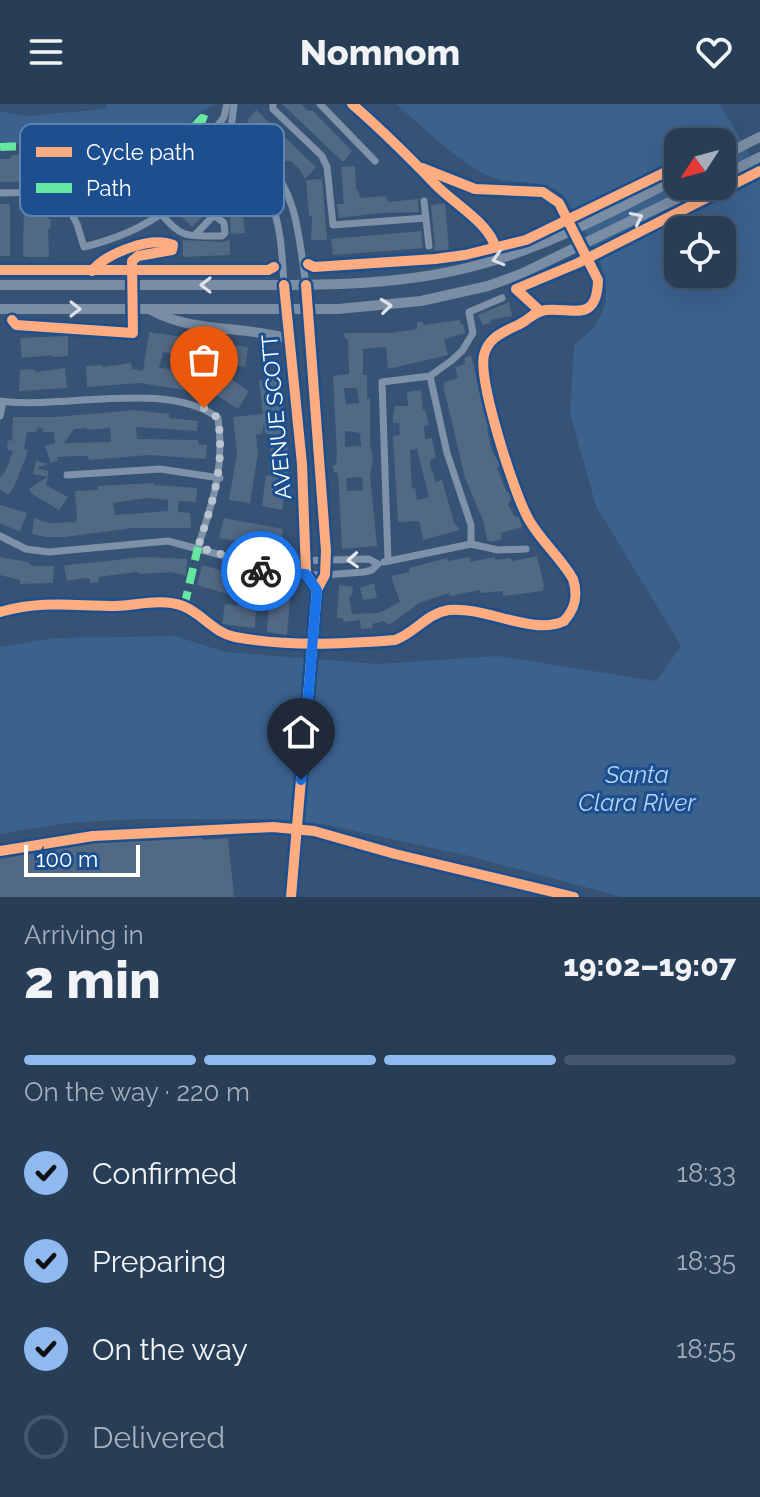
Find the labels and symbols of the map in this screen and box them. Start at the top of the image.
legend [20,124,284,216]
north arrow [664,128,736,200]
text: Cycle path [86,139,195,165]
text: Path [86,175,132,201]
one-way arrow [629,213,644,228]
one-way arrow [491,250,505,266]
one-way arrow [199,276,212,294]
one-way arrow [379,298,393,315]
one-way arrow [69,300,82,318]
pin [170,326,238,408]
street label: AVENUE SCOTT [256,333,296,501]
courier [221,531,301,611]
one-way arrow [346,551,359,568]
pin [267,698,335,780]
water label: Santa Clara River [578,760,696,817]
scale bar [24,841,140,877]

